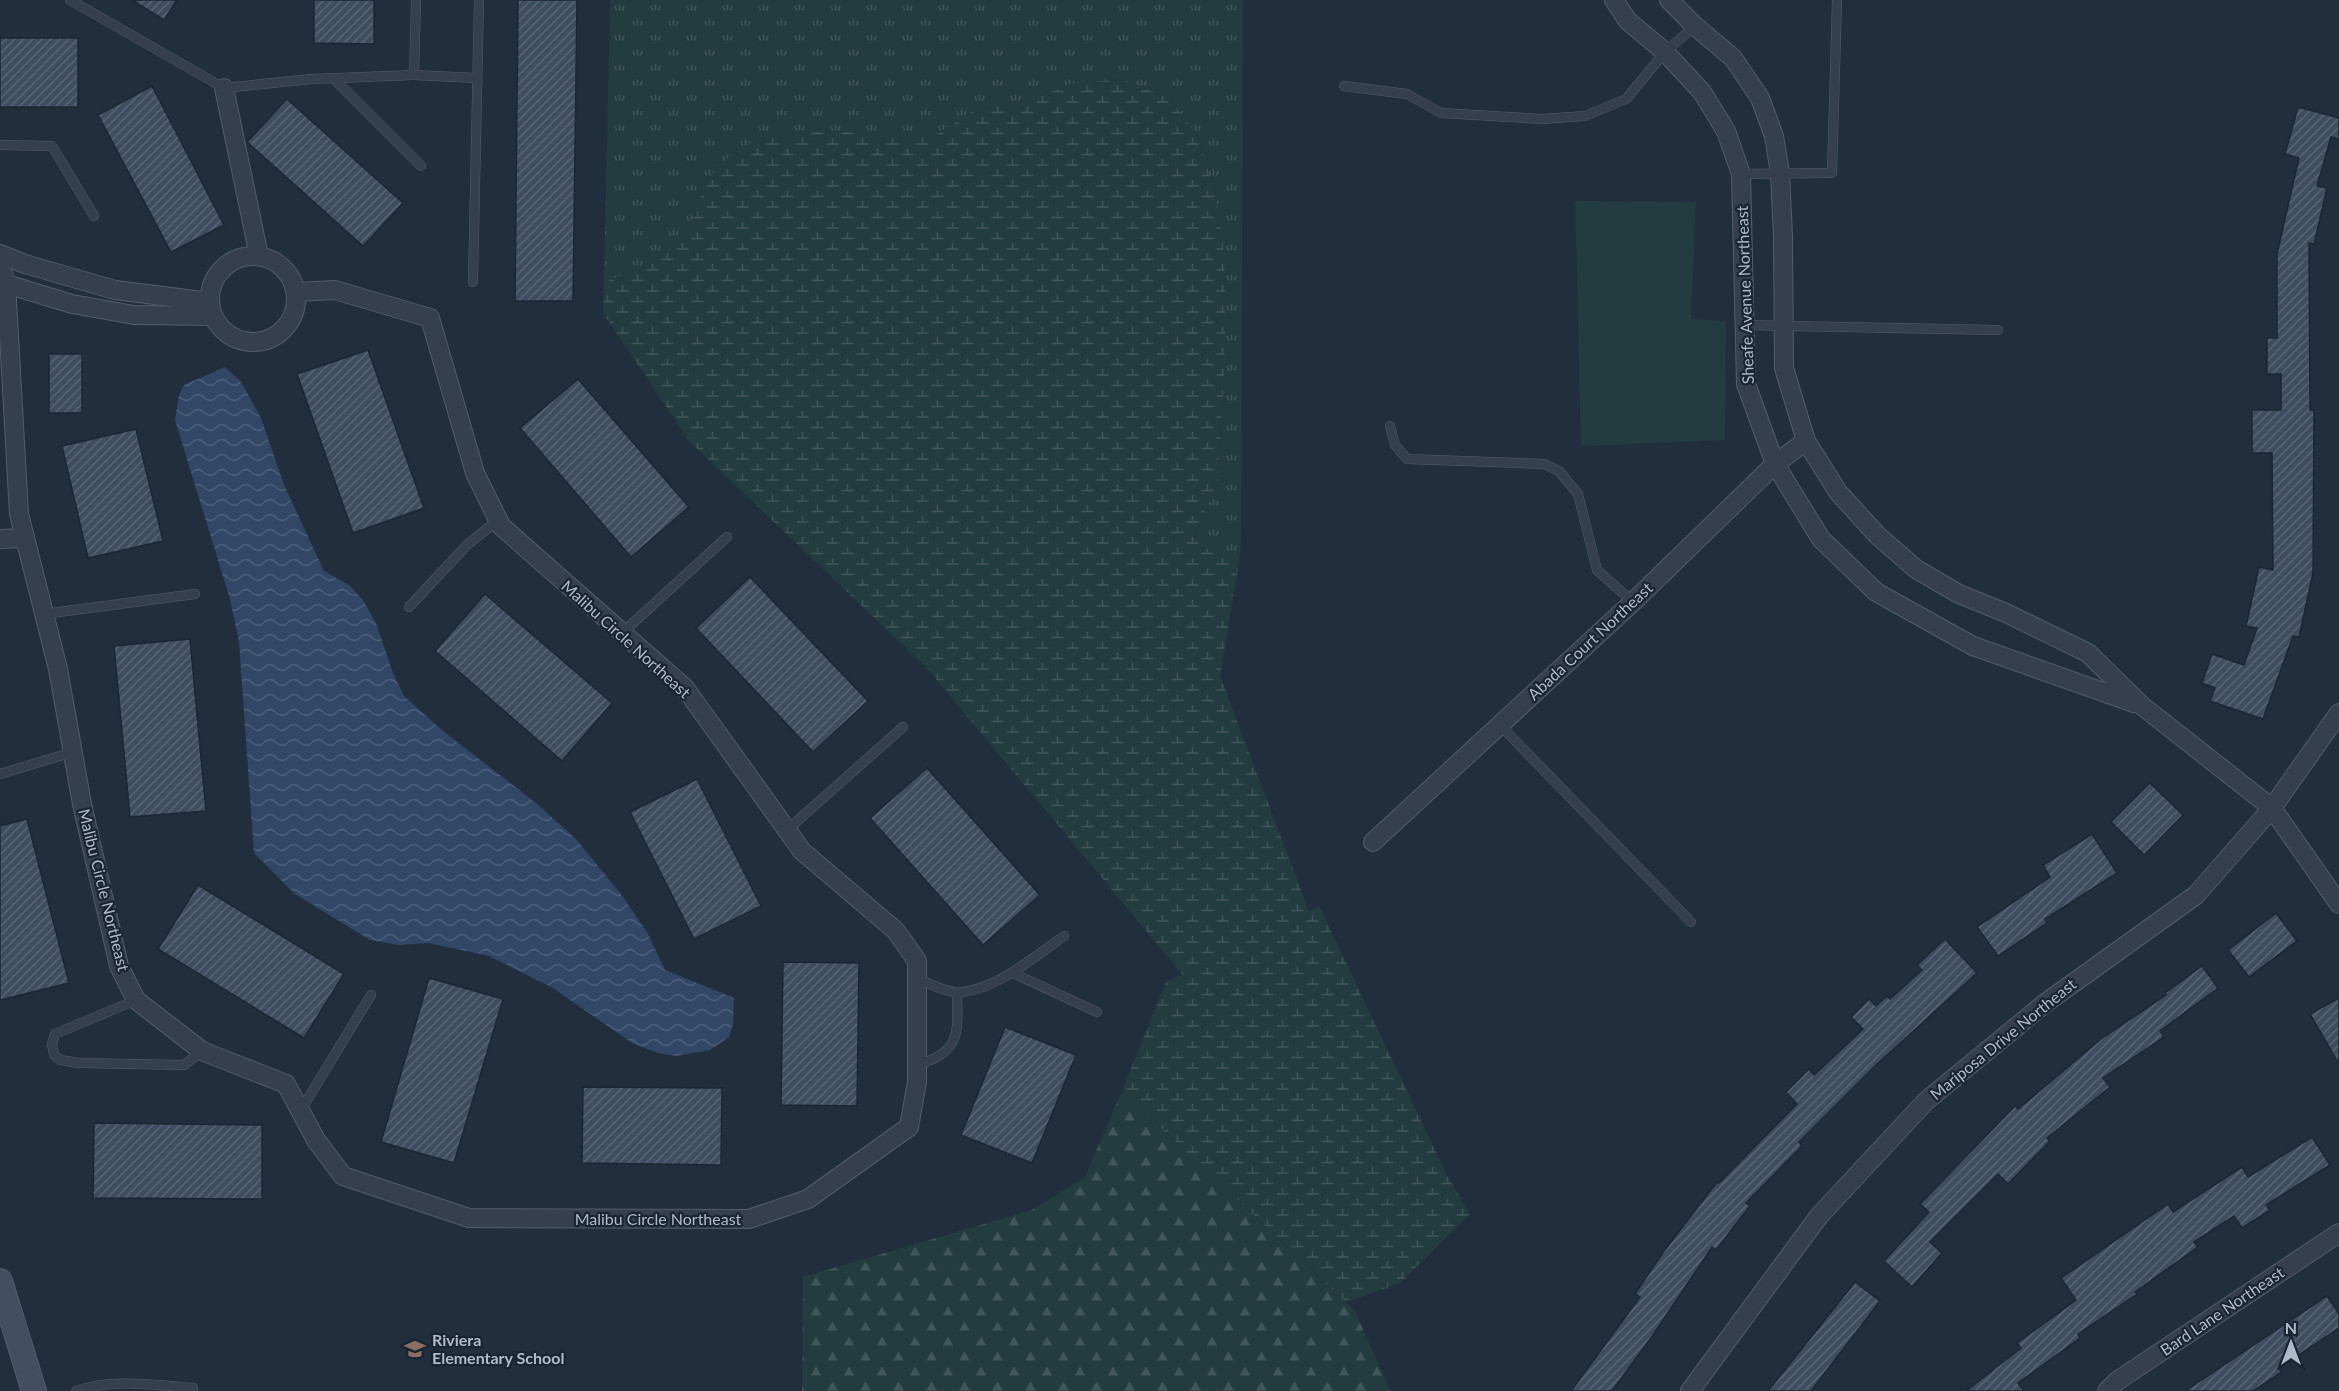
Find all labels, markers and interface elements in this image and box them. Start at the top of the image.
street label: Sheafe Avenue Northeast [1732,205,1757,385]
street label: Malibu Circle Northeast [558,576,695,702]
street label: Abada Court Northeast [1523,578,1656,703]
street label: Malibu Circle Northeast [75,807,134,973]
street label: Mariposa Drive Northeast [1926,974,2080,1103]
street label: Malibu Circle Northeast [575,1209,742,1228]
street label: Bard Lane Northeast [2156,1262,2287,1359]
north arrow [2261,1313,2321,1373]
text: N [2285,1318,2297,1337]
place label: Riviera Elementary School [432,1330,564,1367]
school or university icon: Riviera Elementary School [403,1337,427,1361]

